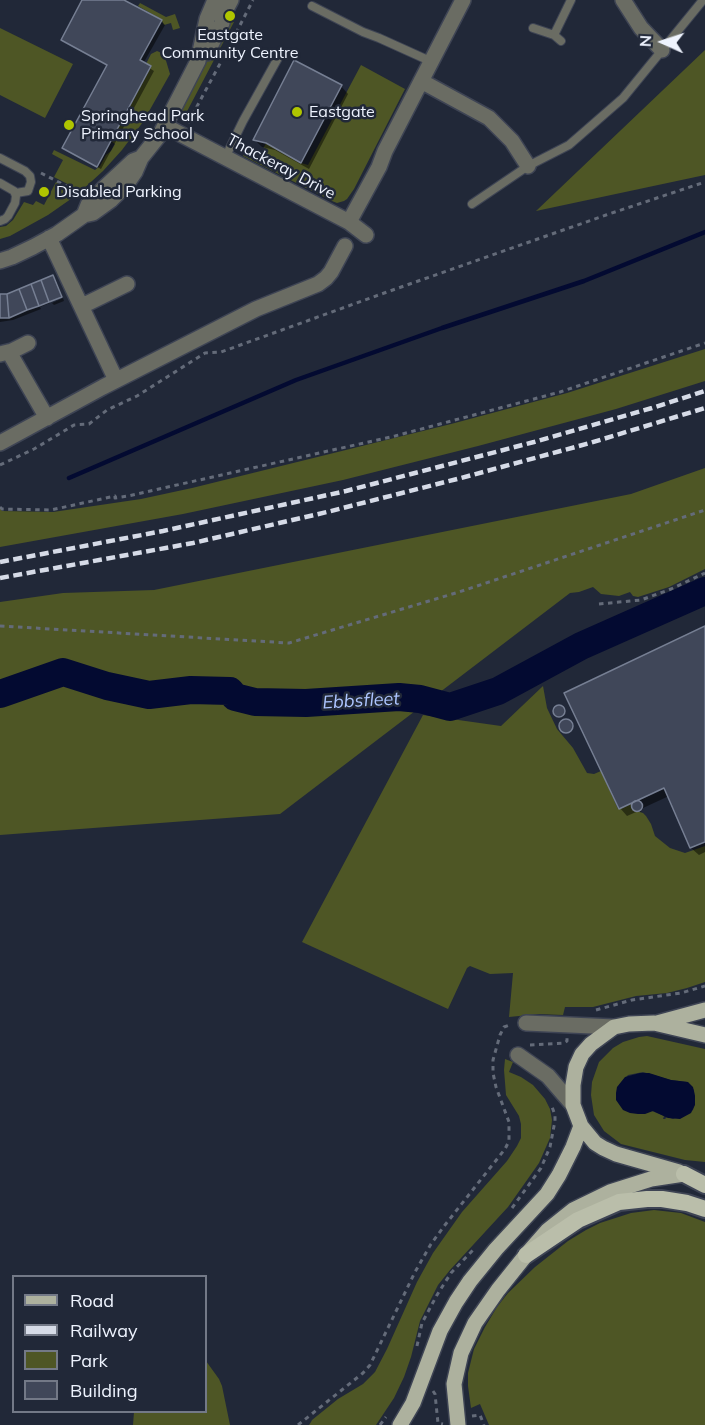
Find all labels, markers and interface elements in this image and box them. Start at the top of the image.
marker: Eastgate Community Centre [223,9,237,23]
north arrow [633,12,693,72]
place label: Eastgate Community Centre [162,25,298,63]
text: N [635,34,655,48]
place label: Eastgate [309,102,375,122]
marker: Eastgate [290,105,304,119]
place label: Springhead Park Primary School [81,106,204,144]
marker: Springhead Park Primary School [62,118,76,132]
street label: Thackeray Drive [224,130,338,204]
place label: Disabled Parking [56,182,182,202]
marker: Disabled Parking [37,185,51,199]
water label: Ebbsfleet [322,688,400,714]
legend [12,1275,207,1413]
text: Road [70,1289,114,1312]
text: Railway [70,1319,138,1342]
text: Park [70,1349,108,1372]
text: Building [70,1379,138,1402]

